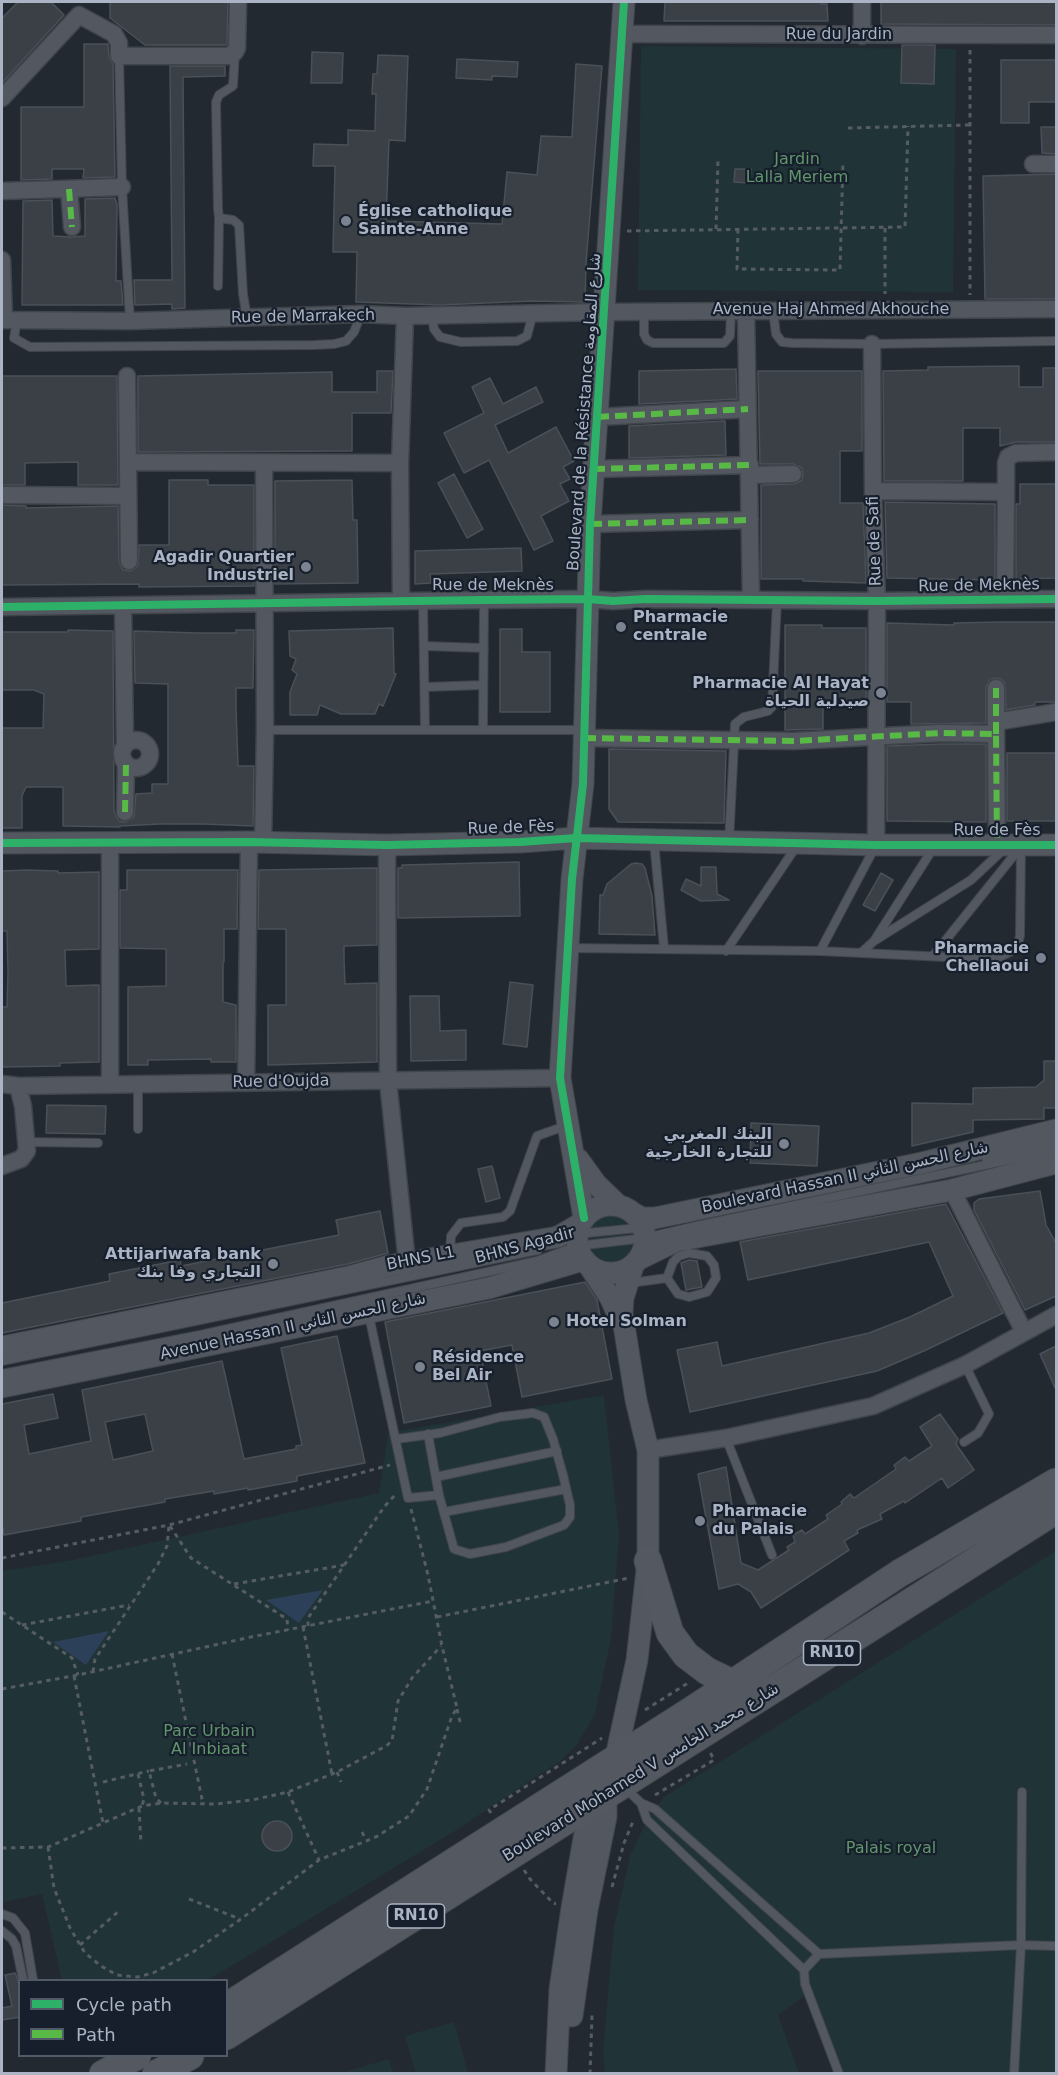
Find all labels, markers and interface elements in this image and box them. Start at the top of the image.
street label: Rue du Jardin [786,25,892,45]
park label: Jardin Lalla Meriem [746,150,848,188]
place label: Église catholique Sainte-Anne [358,202,512,240]
marker: Église catholique Sainte-Anne [339,214,353,228]
street label: Boulevard de la Résistance شارع المقاومة [564,252,606,572]
street label: Avenue Haj Ahmed Akhouche [713,300,949,320]
street label: Rue de Marrakech [231,306,375,328]
street label: Rue de Safi [864,495,886,587]
place label: Agadir Quartier Industriel [153,548,294,586]
marker: Agadir Quartier Industriel [299,560,313,574]
street label: Rue de Meknès [918,575,1040,597]
street label: Rue de Meknès [432,576,554,596]
place label: Pharmacie centrale [633,608,728,646]
marker: Pharmacie centrale [614,620,628,634]
place label: Pharmacie Al Hayat صيدلية الحياة [692,674,869,712]
marker: Pharmacie Al Hayat صيدلية الحياة [874,686,888,700]
street label: Rue de Fès [467,817,555,839]
street label: Rue de Fès [953,821,1041,841]
place label: Pharmacie Chellaoui [934,939,1029,977]
marker: Pharmacie Chellaoui [1034,951,1048,965]
street label: Rue d'Oujda [232,1072,330,1092]
place label: البنك المغربي للتجارة الخارجية [645,1125,772,1163]
marker: البنك المغربي للتجارة الخارجية [777,1137,791,1151]
street label: Boulevard Hassan II شارع الحسن الثاني [700,1138,990,1218]
street label: BHNS Agadir [473,1223,577,1269]
street label: BHNS L1 [385,1243,457,1275]
place label: Attijariwafa bank التجاري وفا بنك [105,1245,261,1283]
marker: Attijariwafa bank التجاري وفا بنك [266,1257,280,1271]
street label: Avenue Hassan II شارع الحسن الثاني [158,1289,428,1365]
place label: Hotel Solman [566,1312,687,1332]
marker: Hotel Solman [547,1315,561,1329]
place label: Résidence Bel Air [432,1348,524,1386]
marker: Résidence Bel Air [413,1360,427,1374]
place label: Pharmacie du Palais [712,1502,807,1540]
marker: Pharmacie du Palais [693,1514,707,1528]
road number: RN10 [804,1641,860,1665]
street label: Boulevard Mohamed V شارع محمد الخامس [499,1680,783,1866]
park label: Parc Urbain Al Inbiaat [163,1722,255,1760]
park label: Palais royal [846,1839,936,1859]
road number: RN10 [388,1904,444,1928]
legend [18,1979,228,2057]
text: Cycle path [76,1994,172,2015]
text: Path [76,2024,116,2045]

